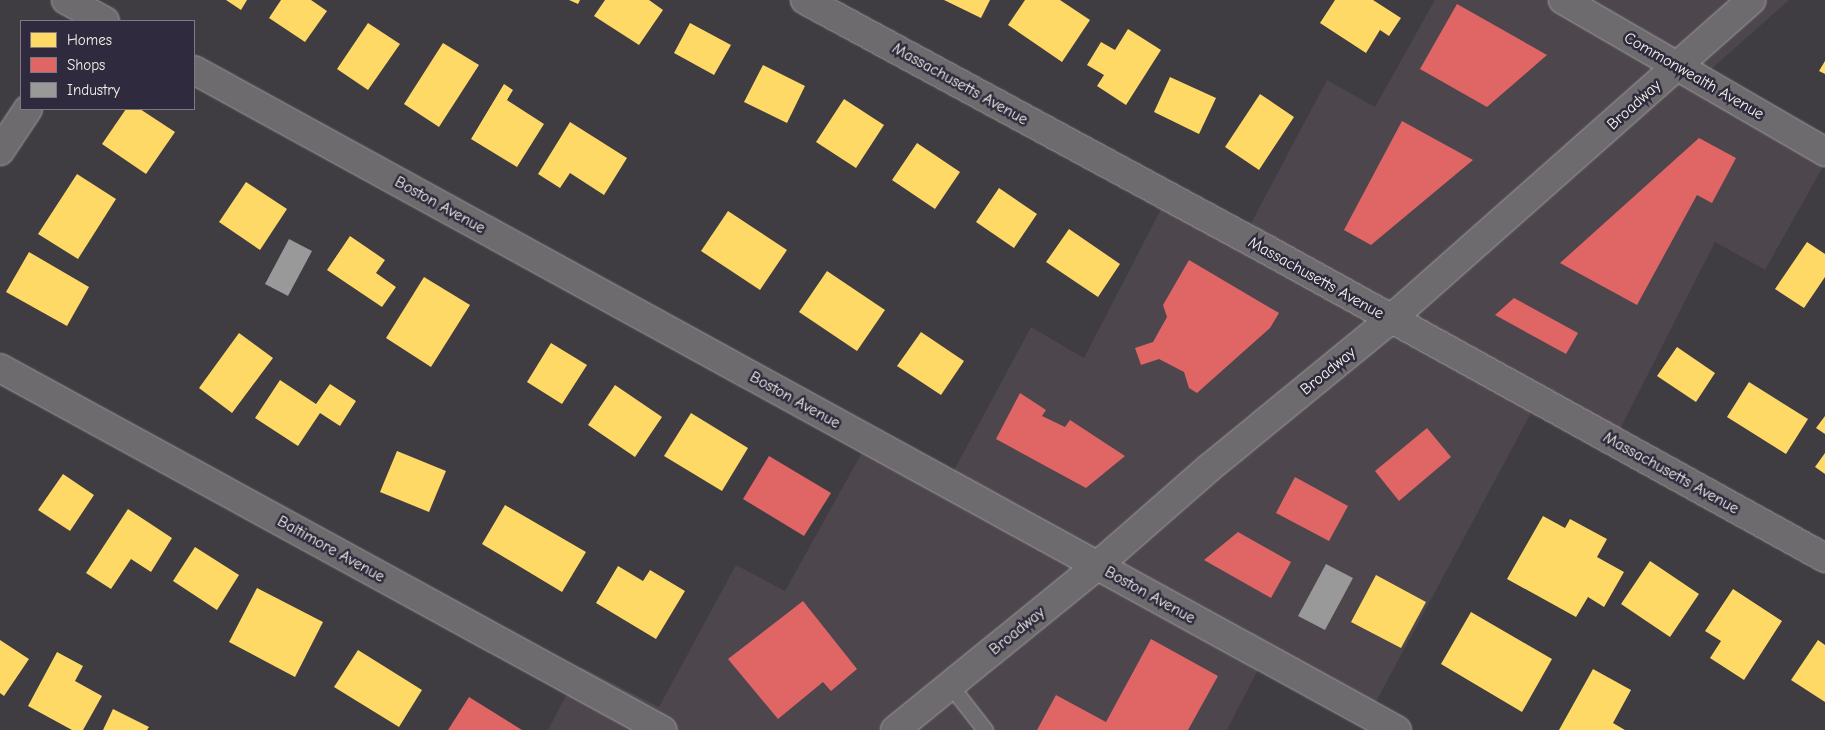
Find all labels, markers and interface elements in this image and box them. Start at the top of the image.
legend [20,20,195,110]
street label: Commonwealth Avenue [1621,28,1767,124]
text: Homes [67,31,112,49]
street label: Massachusetts Avenue [889,39,1031,129]
text: Shops [67,56,105,74]
street label: Broadway [1603,76,1665,134]
text: Industry [67,81,120,99]
street label: Boston Avenue [391,172,489,238]
street label: Massachusetts Avenue [1245,233,1387,323]
street label: Broadway [1296,343,1360,399]
street label: Boston Avenue [746,367,844,433]
street label: Massachusetts Avenue [1600,428,1742,518]
street label: Baltimore Avenue [274,512,388,586]
street label: Boston Avenue [1101,562,1199,628]
street label: Broadway [985,603,1049,659]

